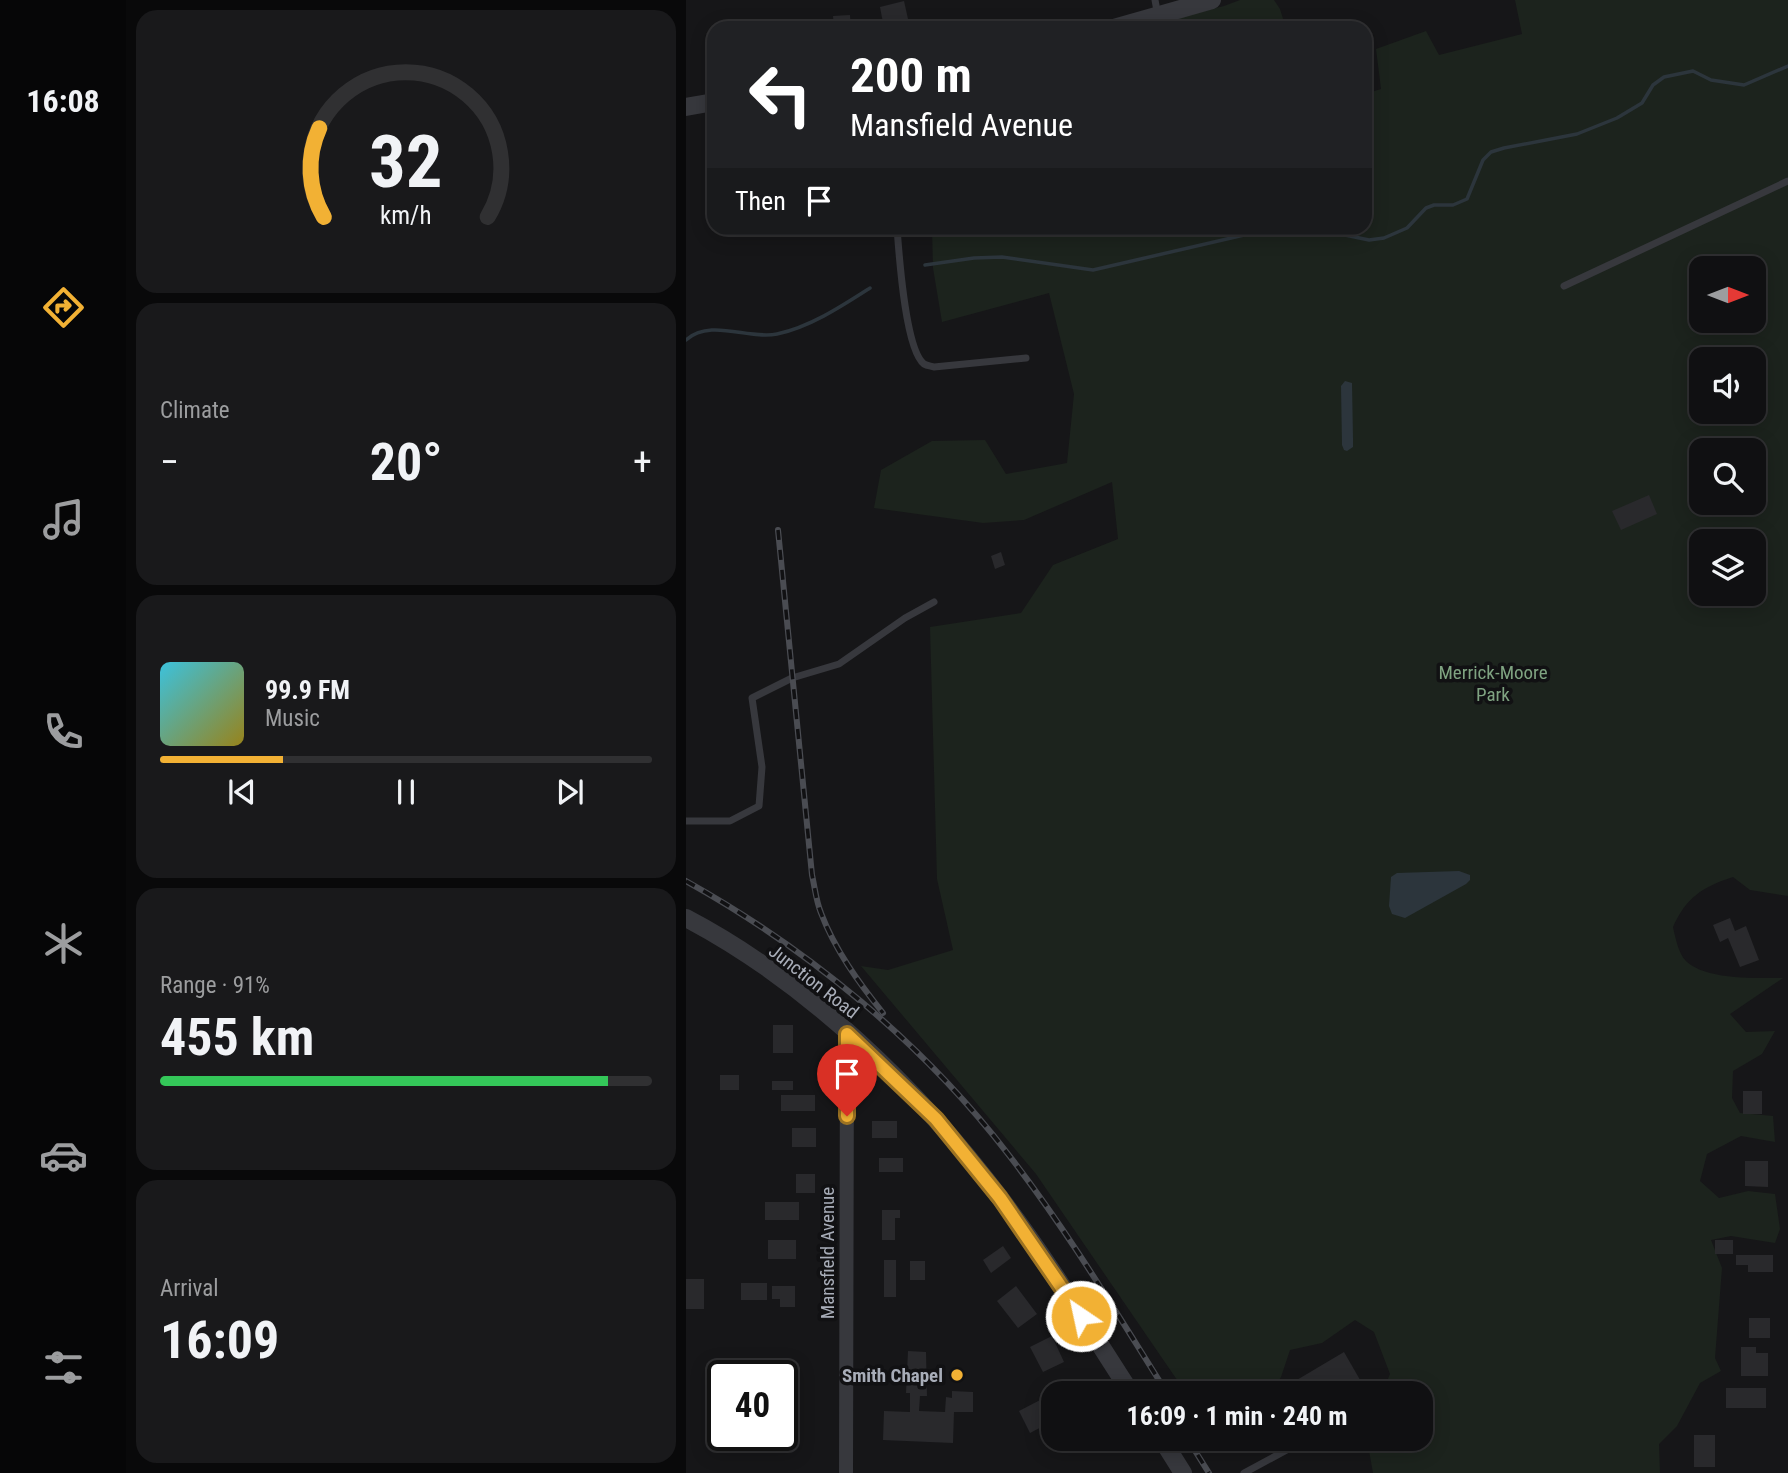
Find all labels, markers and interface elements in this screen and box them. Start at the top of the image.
text: 200 m [850,47,972,104]
icon: left [735,49,826,140]
text: 16:08 [26,82,100,120]
text: Mansfield Avenue [850,106,1073,144]
text: 32 [369,120,443,206]
icon: arrive [800,182,838,220]
text: Then [735,186,786,216]
text: km/h [380,201,432,230]
north arrow [1689,256,1766,332]
map controls [1689,256,1766,606]
icon: directions [39,283,88,332]
button: sound [1689,347,1766,424]
text: Climate [160,397,230,424]
text: 20° [370,432,442,493]
button: search [1689,438,1766,515]
text: − [160,440,179,484]
text: + [633,440,652,484]
icon: music [39,495,88,544]
button: layers [1689,529,1766,606]
park label: Merrick-Moore Park [1438,661,1548,706]
text: 99.9 FM [265,675,350,705]
text: Music [265,705,320,732]
icon: phone [39,707,88,756]
icon: previous [223,773,261,811]
icon: pause [387,773,425,811]
icon: next [551,773,589,811]
icon: climate [39,919,88,968]
street label: Junction Road [764,939,863,1024]
text: Range · 91% [160,972,270,999]
text: 455 km [160,1007,314,1068]
pin [817,1044,877,1116]
icon: arrive [828,1055,866,1093]
icon: car [39,1131,88,1180]
street label: Mansfield Avenue [816,1187,839,1319]
text: Arrival [160,1275,219,1302]
position arrow [1044,1279,1118,1353]
text: 16:09 [160,1310,279,1371]
icon: filters [39,1343,88,1392]
speed limit sign: 40 [707,1360,798,1451]
place label: Smith Chapel [842,1364,943,1387]
marker: Smith Chapel [949,1367,965,1383]
text: 16:09 · 1 min · 240 m [1127,1401,1347,1431]

